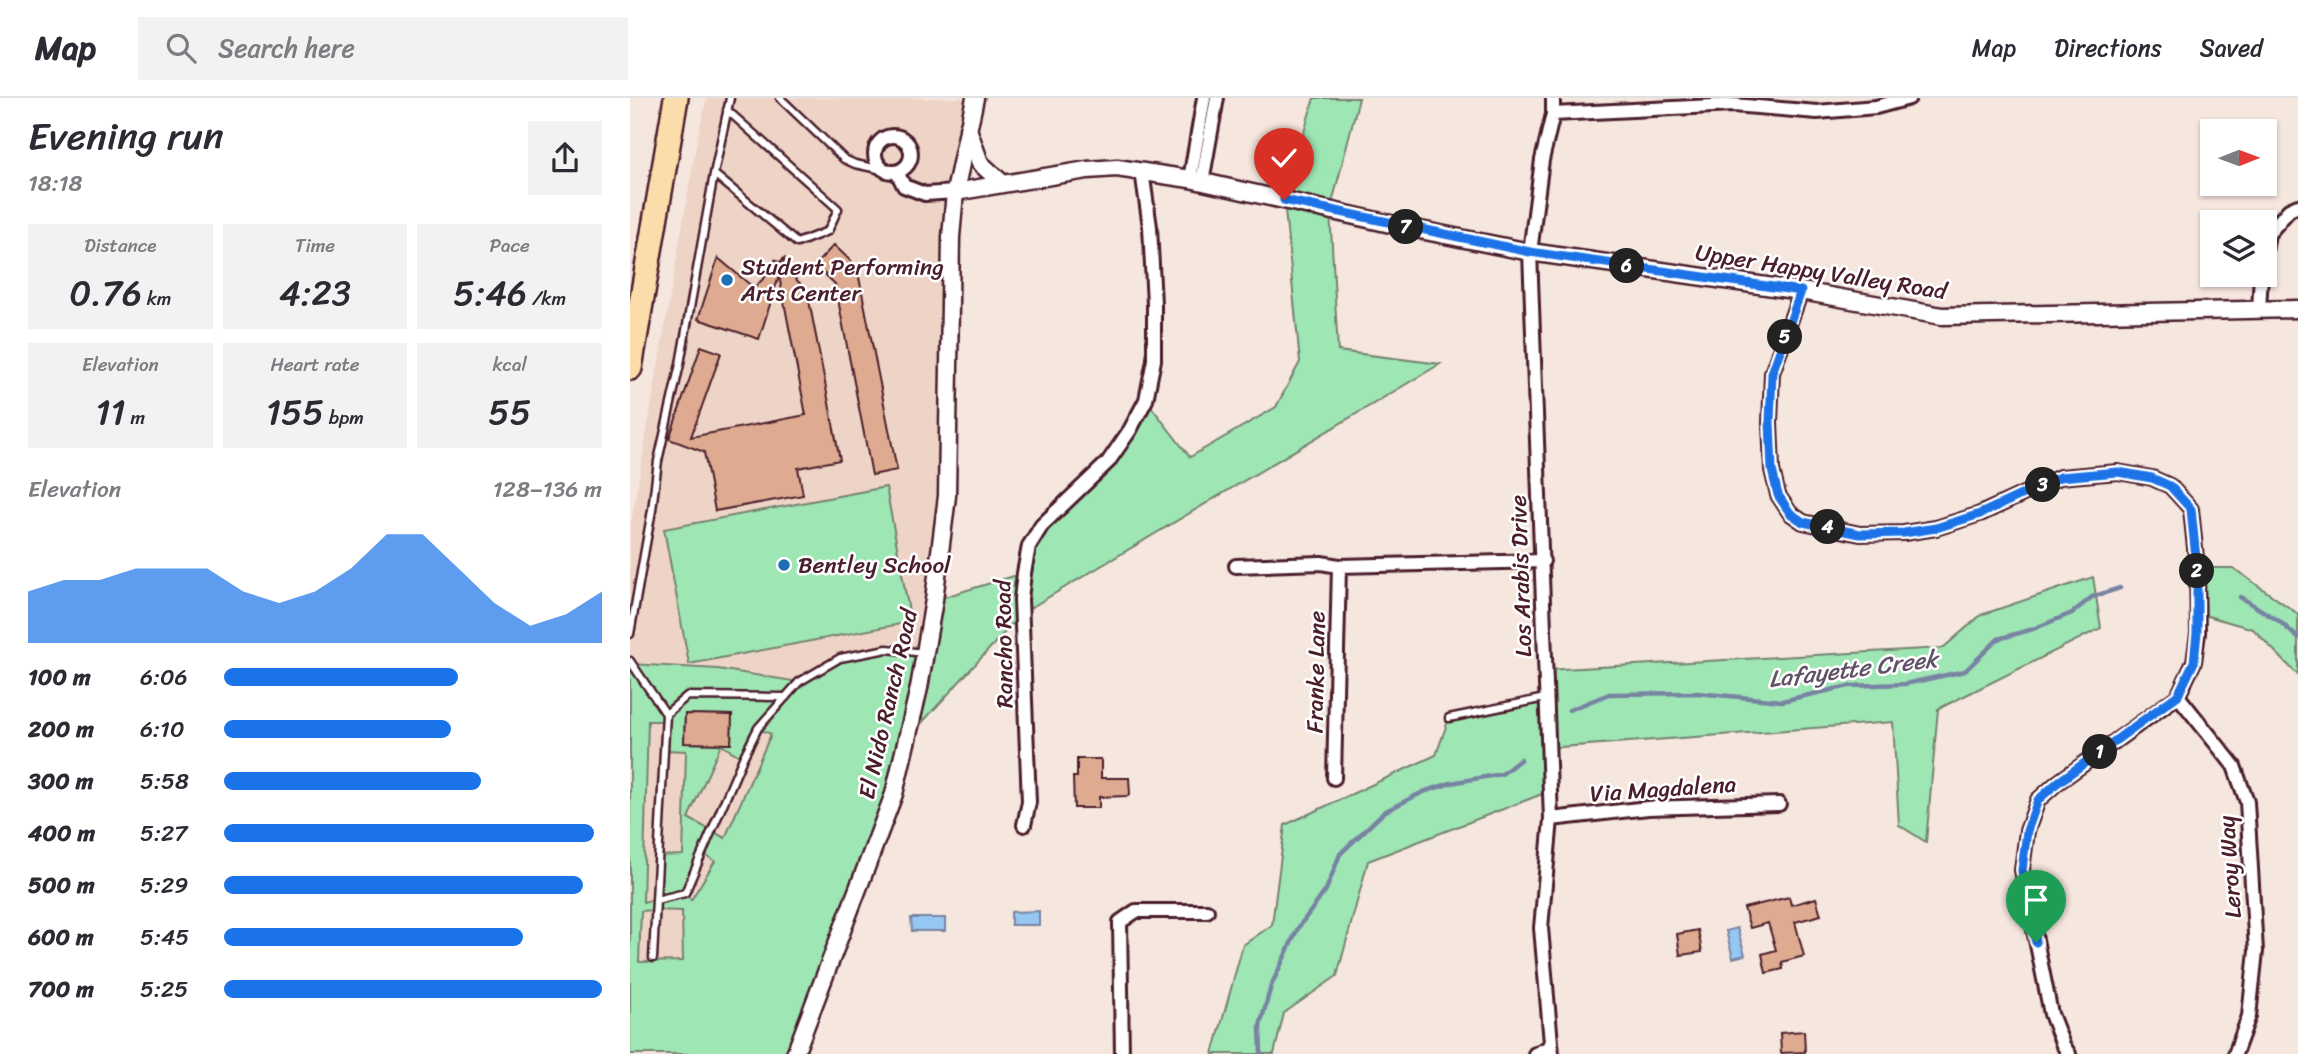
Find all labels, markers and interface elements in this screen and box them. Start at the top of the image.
search box [138,17,628,80]
text: Map [35,19,96,77]
text: Search here [218,25,355,71]
text: Map [1972,27,2016,69]
text: Directions [2054,27,2162,69]
text: Saved [2200,27,2263,69]
icon: search [162,29,200,67]
text: Evening run [28,103,224,170]
north arrow [2200,119,2277,196]
map controls [2200,119,2277,287]
button: share [528,121,602,195]
pin [1254,128,1314,200]
icon: check [1265,139,1303,177]
text: 18:18 [28,163,82,204]
pin: 7 [1388,209,1424,244]
text: 7 [1400,210,1411,243]
button: layers [2200,210,2277,287]
text: Distance [84,229,156,262]
text: Time [295,229,335,262]
text: Pace [490,229,530,262]
street label: Upper Happy Valley Road [1692,232,1951,312]
place label: Student Performing Arts Center [740,247,944,314]
pin: 6 [1609,248,1644,284]
text: 6 [1621,249,1632,282]
text: 0.76 [69,262,142,324]
text: 4:23 [279,262,351,324]
text: 5:46 [453,262,527,324]
marker: Student Performing Arts Center [719,272,735,288]
text: km [142,282,171,315]
text: /km [527,282,566,315]
pin: 5 [1768,320,1802,354]
text: 5 [1779,320,1790,353]
text: Elevation [82,348,159,381]
text: Heart rate [270,348,360,381]
text: kcal [492,348,527,381]
text: 11 [96,381,126,443]
text: 155 [266,381,324,443]
text: 55 [488,381,531,443]
text: m [126,401,145,434]
text: bpm [324,401,364,434]
pin: 3 [2026,468,2060,502]
text: 3 [2037,468,2048,501]
text: Elevation [28,469,121,510]
text: 128–136 m [493,469,602,510]
street label: Los Arabis Drive [1498,494,1544,658]
pin: 4 [1810,510,1846,544]
text: 4 [1822,510,1833,543]
place label: Bentley School [798,545,951,586]
pin: 2 [2180,554,2214,588]
text: 2 [2191,554,2202,587]
marker: Bentley School [776,557,792,573]
street label: Rancho Road [982,578,1026,708]
street label: El Nido Ranch Road [846,603,930,803]
street label: Franke Lane [1294,610,1338,734]
water label: Lafayette Creek [1766,637,1943,700]
text: 100 m [28,657,91,698]
text: 6:06 [140,657,188,698]
text: 200 m [28,709,94,750]
text: 6:10 [140,709,184,750]
pin: 1 [2082,734,2118,770]
text: 1 [2095,735,2104,768]
text: 300 m [28,761,93,802]
text: 5:58 [140,761,189,802]
street label: Via Magdalena [1589,763,1738,815]
text: 400 m [28,813,95,854]
text: 5:27 [140,813,187,854]
street label: Leroy Way [2206,814,2254,920]
text: 500 m [28,865,95,906]
text: 5:29 [140,865,188,906]
pin [2006,870,2066,942]
icon: arrive [2017,881,2055,919]
text: 600 m [28,917,94,958]
text: 5:45 [140,917,189,958]
text: 700 m [28,969,94,1010]
text: 5:25 [140,969,188,1010]

